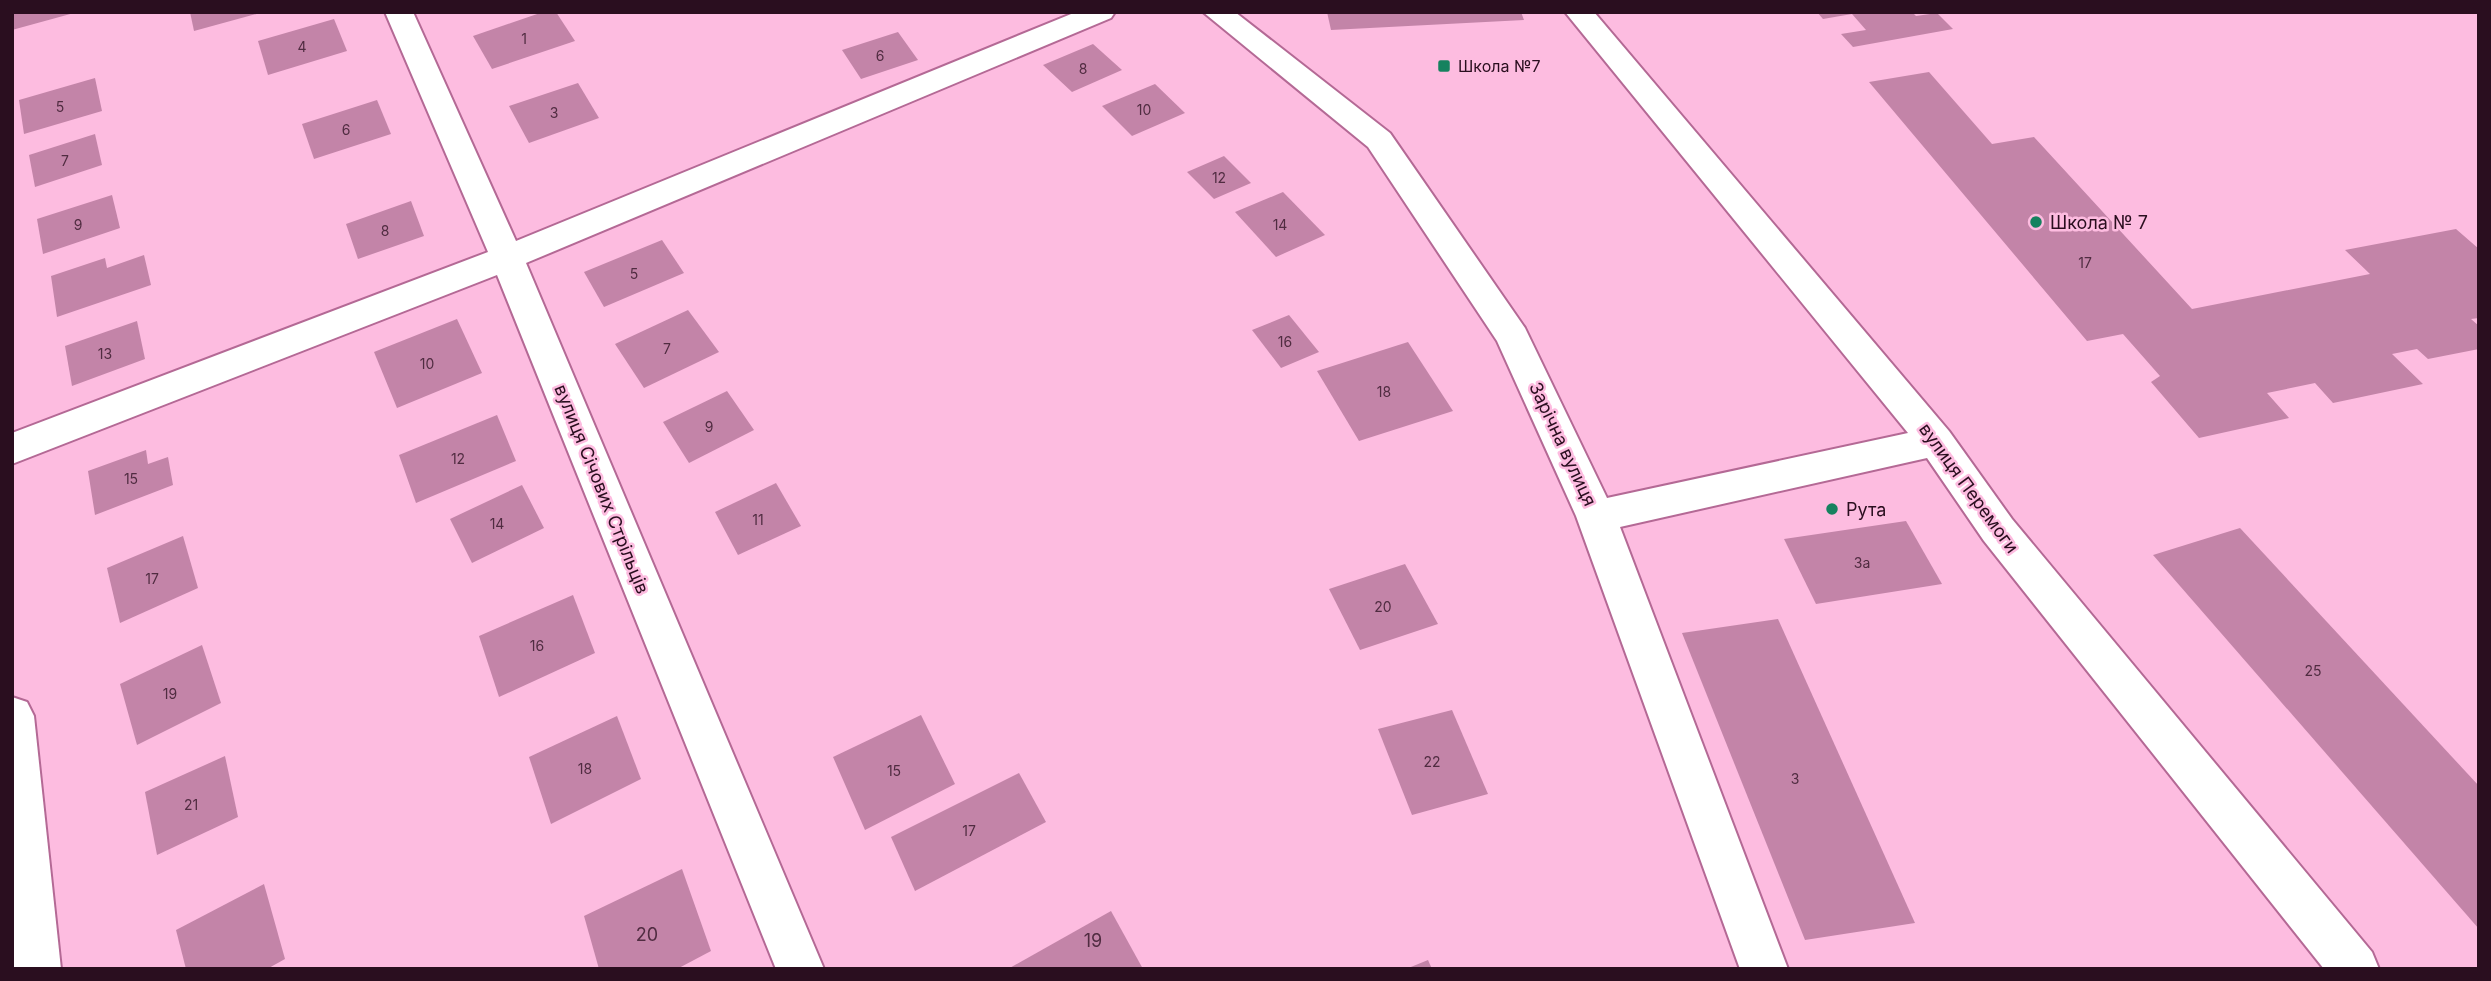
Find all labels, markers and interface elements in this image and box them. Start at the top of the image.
house number: 1 [521,30,527,47]
house number: 4 [297,38,307,55]
house number: 6 [876,47,884,64]
place label: Школа №7 [1458,56,1540,76]
marker: Школа №7 [1436,58,1452,74]
house number: 8 [1079,60,1087,77]
house number: 5 [56,98,64,115]
house number: 10 [1137,101,1151,118]
house number: 3 [550,104,558,121]
house number: 6 [342,121,350,138]
house number: 7 [61,152,69,169]
house number: 12 [1212,169,1226,186]
place label: Школа № 7 [2050,212,2148,233]
marker: Школа № 7 [2028,214,2044,230]
house number: 9 [74,216,82,233]
house number: 14 [1273,216,1287,233]
house number: 8 [381,222,389,239]
house number: 17 [2078,254,2092,271]
house number: 5 [630,265,638,282]
house number: 16 [1278,333,1292,350]
house number: 7 [663,340,671,357]
house number: 13 [98,345,112,362]
house number: 10 [420,355,434,372]
street label: Зарічна вулиця [1525,379,1601,509]
street label: вулиця Січових Стрільців [550,381,654,597]
house number: 18 [1377,383,1391,400]
house number: 9 [705,418,713,435]
street label: вулиця Перемоги [1915,419,2023,557]
house number: 12 [451,450,465,467]
house number: 15 [124,470,138,487]
place label: Рута [1846,499,1886,520]
marker: Рута [1824,501,1840,517]
house number: 11 [752,511,764,528]
house number: 14 [490,515,504,532]
house number: 3а [1854,554,1870,571]
house number: 17 [145,570,159,587]
house number: 20 [1374,598,1392,615]
house number: 16 [530,637,544,654]
house number: 25 [2304,662,2322,679]
house number: 19 [163,685,177,702]
house number: 22 [1423,753,1441,770]
house number: 18 [578,760,592,777]
house number: 15 [887,762,901,779]
house number: 3 [1791,770,1799,787]
house number: 21 [184,796,198,813]
house number: 17 [962,822,976,839]
house number: 20 [636,924,658,945]
house number: 19 [1084,930,1102,951]

